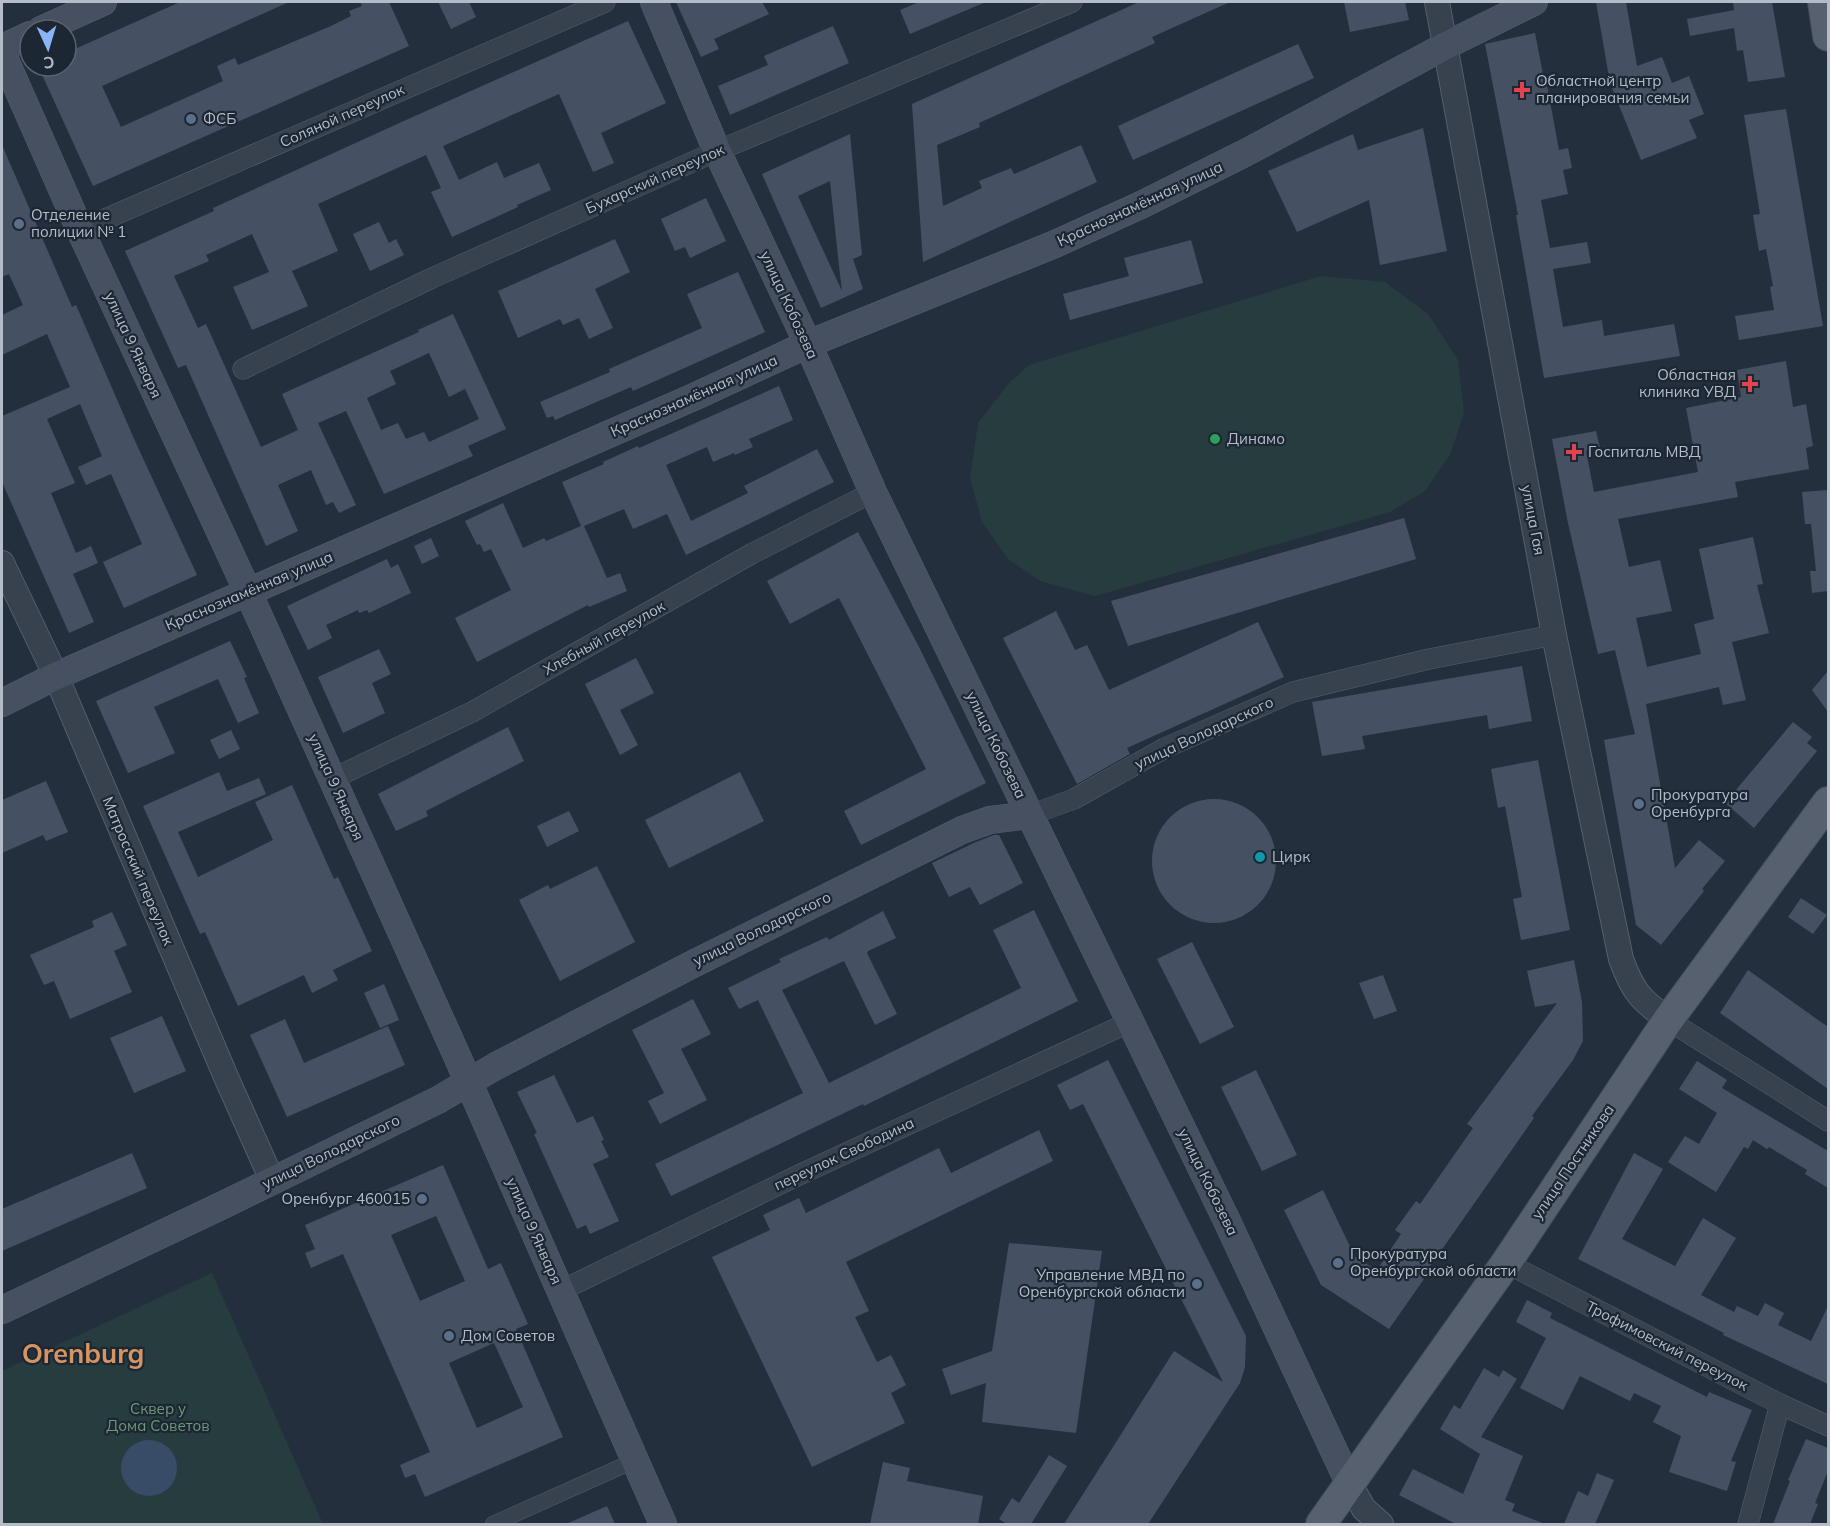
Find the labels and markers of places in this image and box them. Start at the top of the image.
place label: Областной центр планирования семьи [1536,71,1689,107]
marker: Областной центр планирования семьи [1513,81,1531,99]
place label: ФСБ [203,109,236,128]
marker: ФСБ [184,112,198,126]
place label: Отделение полиции № 1 [31,205,126,241]
marker: Отделение полиции № 1 [12,217,26,231]
place label: Областная клиника УВД [1639,365,1736,401]
marker: Областная клиника УВД [1741,375,1759,393]
place label: Динамо [1227,429,1285,448]
marker: Динамо [1208,432,1222,446]
place label: Госпиталь МВД [1588,442,1701,461]
marker: Госпиталь МВД [1565,443,1583,461]
place label: Прокуратура Оренбурга [1651,785,1748,821]
marker: Прокуратура Оренбурга [1632,797,1646,811]
place label: Цирк [1272,847,1311,866]
marker: Цирк [1253,850,1267,864]
place label: Оренбург 460015 [282,1189,410,1208]
marker: Оренбург 460015 [415,1192,429,1206]
place label: Прокуратура Оренбургской области [1350,1244,1516,1280]
marker: Прокуратура Оренбургской области [1331,1256,1345,1270]
place label: Управление МВД по Оренбургской области [1019,1265,1185,1301]
marker: Управление МВД по Оренбургской области [1190,1277,1204,1291]
place label: Дом Советов [461,1326,555,1345]
marker: Дом Советов [442,1329,456,1343]

